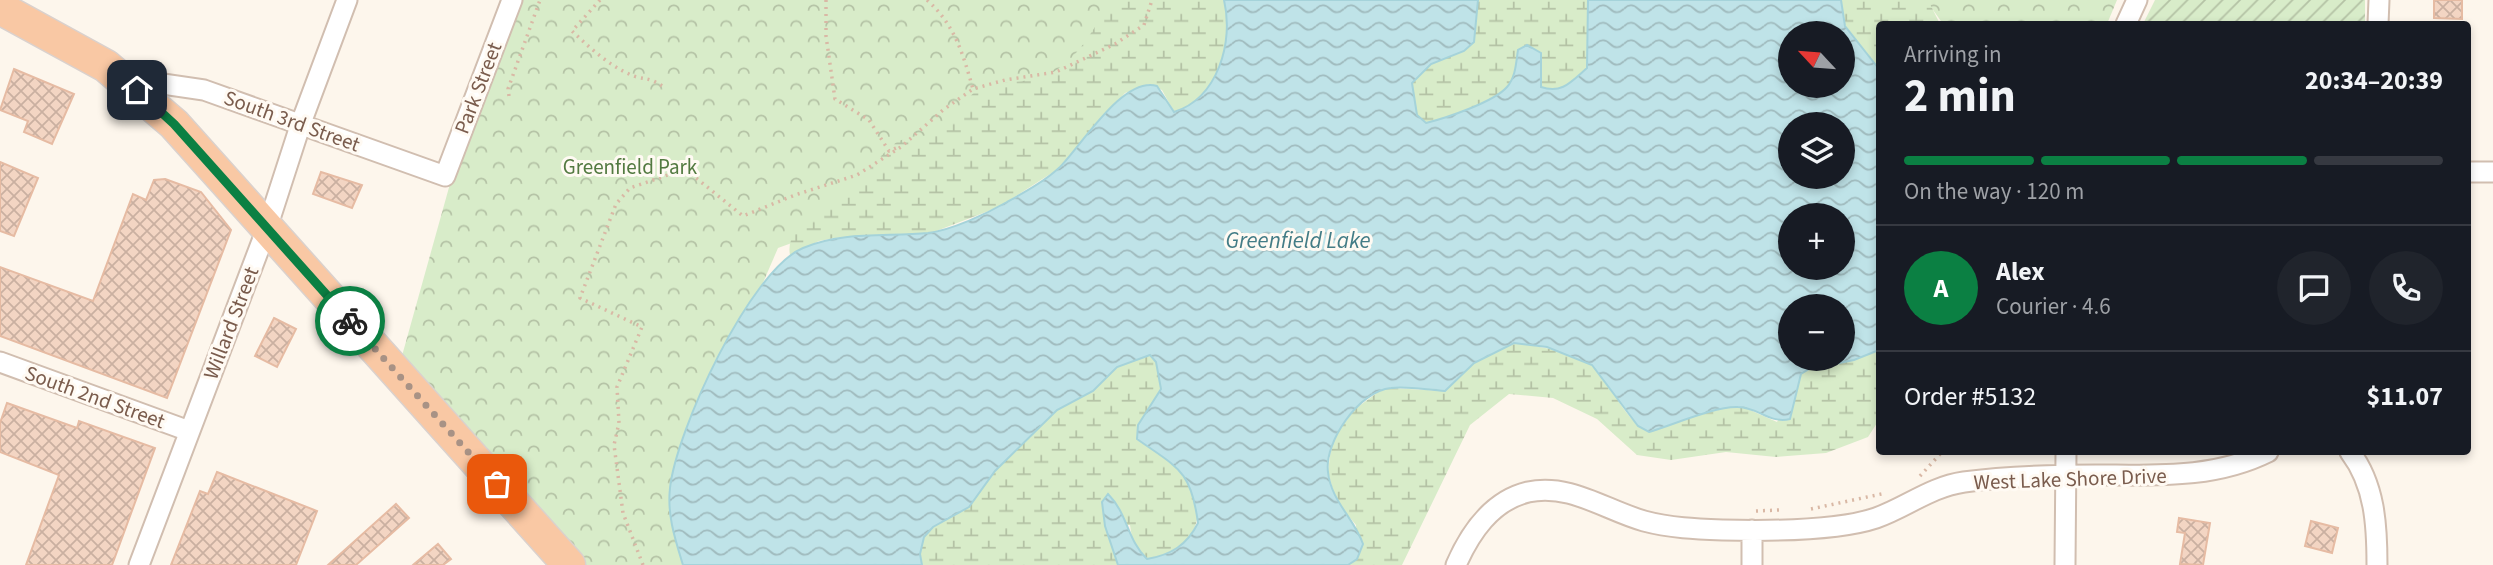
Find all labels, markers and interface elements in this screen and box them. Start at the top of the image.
north arrow [1778,21,1855,98]
map controls [1778,21,1855,371]
street label: Park Street [447,38,509,138]
text: Arriving in [1904,38,2002,71]
pin [107,60,167,120]
text: 20:34–20:39 [2305,62,2443,99]
text: 2 min [1904,64,2016,129]
icon: home [118,71,156,109]
street label: South 3rd Street [220,82,364,160]
button: layers [1778,112,1855,189]
park label: Greenfield Park [563,152,698,182]
text: On the way · 120 m [1904,175,2084,208]
button: + [1778,203,1855,280]
water label: Greenfield Lake [1225,224,1371,257]
button: chat [2277,251,2351,325]
button: phone [2369,251,2443,325]
text: Alex [1996,253,2045,290]
street label: Willard Street [196,262,266,384]
text: A [1934,270,1948,307]
courier [315,286,385,356]
text: Courier · 4.6 [1996,290,2111,323]
button: − [1778,294,1855,371]
icon: bike [331,302,369,340]
street label: South 2nd Street [21,358,169,436]
text: Order #5132 [1904,378,2036,415]
text: $11.07 [2367,378,2443,415]
pin [467,454,527,514]
street label: West Lake Shore Drive [1973,461,2167,497]
icon: bag [478,465,516,503]

